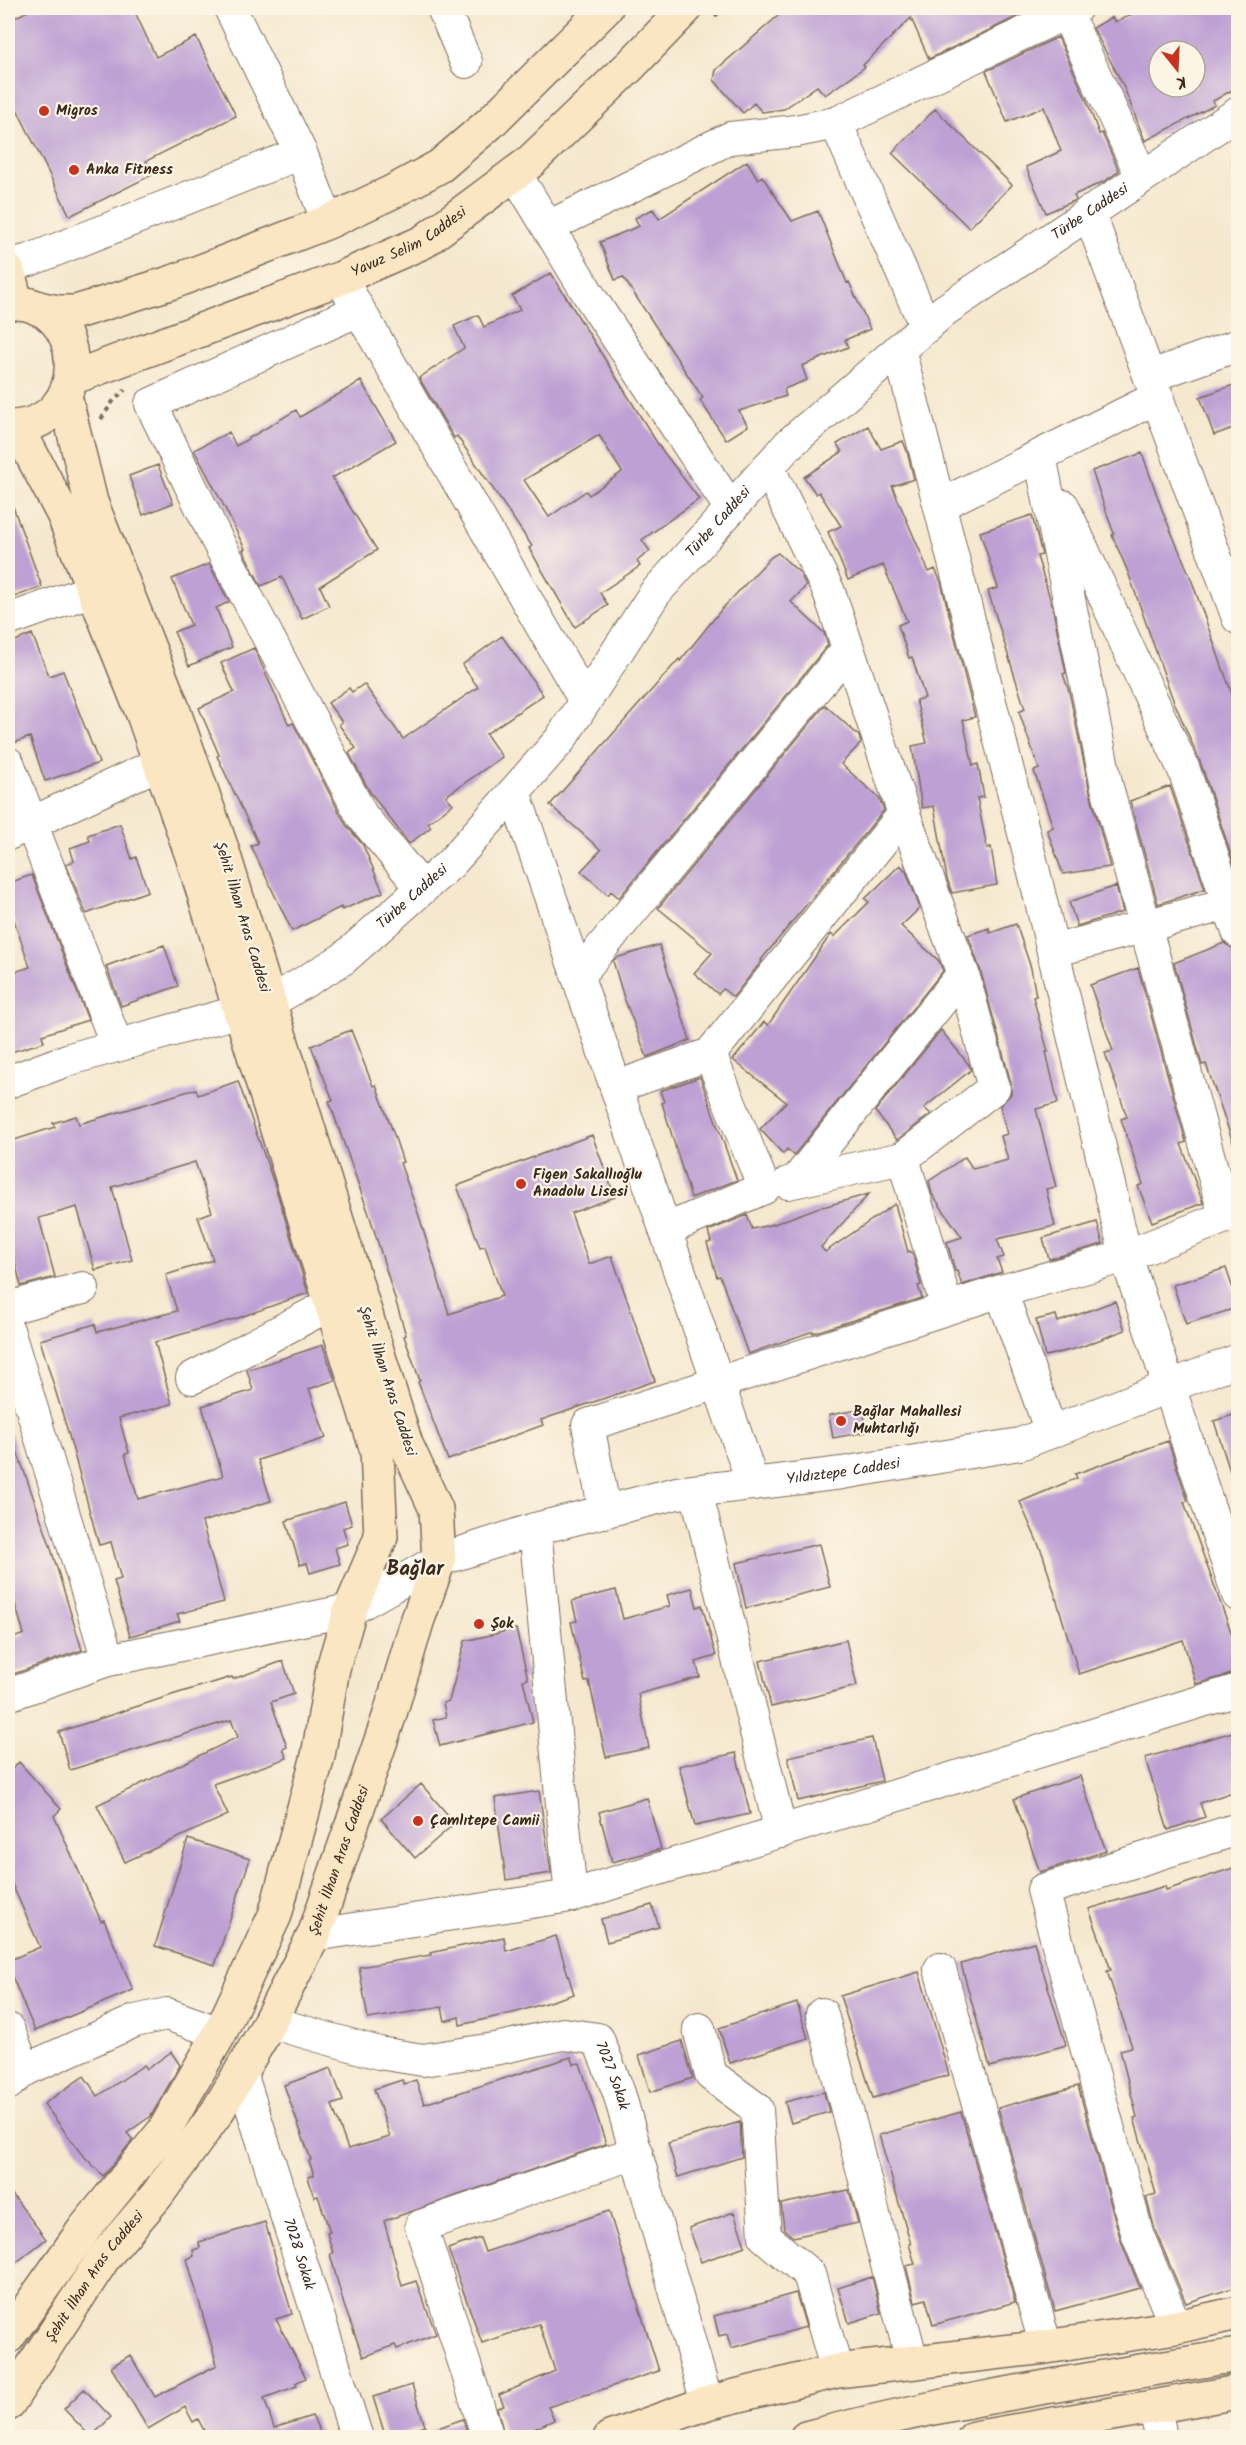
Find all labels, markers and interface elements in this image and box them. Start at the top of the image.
north arrow [1147,39,1207,99]
text: K [1172,68,1190,95]
place label: Migros [56,99,98,123]
marker: Migros [37,104,51,118]
place label: Anka Fitness [86,158,173,182]
marker: Anka Fitness [67,163,81,177]
street label: Türbe Caddesi [1047,177,1135,247]
street label: Yavuz Selim Caddesi [347,200,473,284]
street label: Türbe Caddesi [680,480,758,563]
street label: Şehit İlhan Aras Caddesi [208,838,277,997]
street label: Türbe Caddesi [371,858,455,936]
place label: Figen Sakallıoğlu Anadolu Lisesi [533,1163,642,1204]
marker: Figen Sakallıoğlu Anadolu Lisesi [514,1177,528,1191]
street label: Şehit İlhan Aras Caddesi [351,1303,423,1461]
place label: Bağlar Mahallesi Muhtarlığı [853,1400,962,1441]
marker: Bağlar Mahallesi Muhtarlığı [834,1414,848,1428]
street label: Yıldıztepe Caddesi [785,1452,903,1492]
district label: Bağlar [386,1553,445,1586]
place label: Şok [491,1612,514,1636]
marker: Şok [472,1617,486,1631]
street label: Şehit İlhan Aras Caddesi [303,1781,377,1939]
place label: Çamlıtepe Camii [430,1809,541,1833]
marker: Çamlıtepe Camii [411,1814,425,1828]
street label: 7027 Sokak [588,2038,636,2114]
street label: Şehit İlhan Aras Caddesi [39,2205,151,2347]
street label: 7028 Sokak [276,2215,321,2294]

